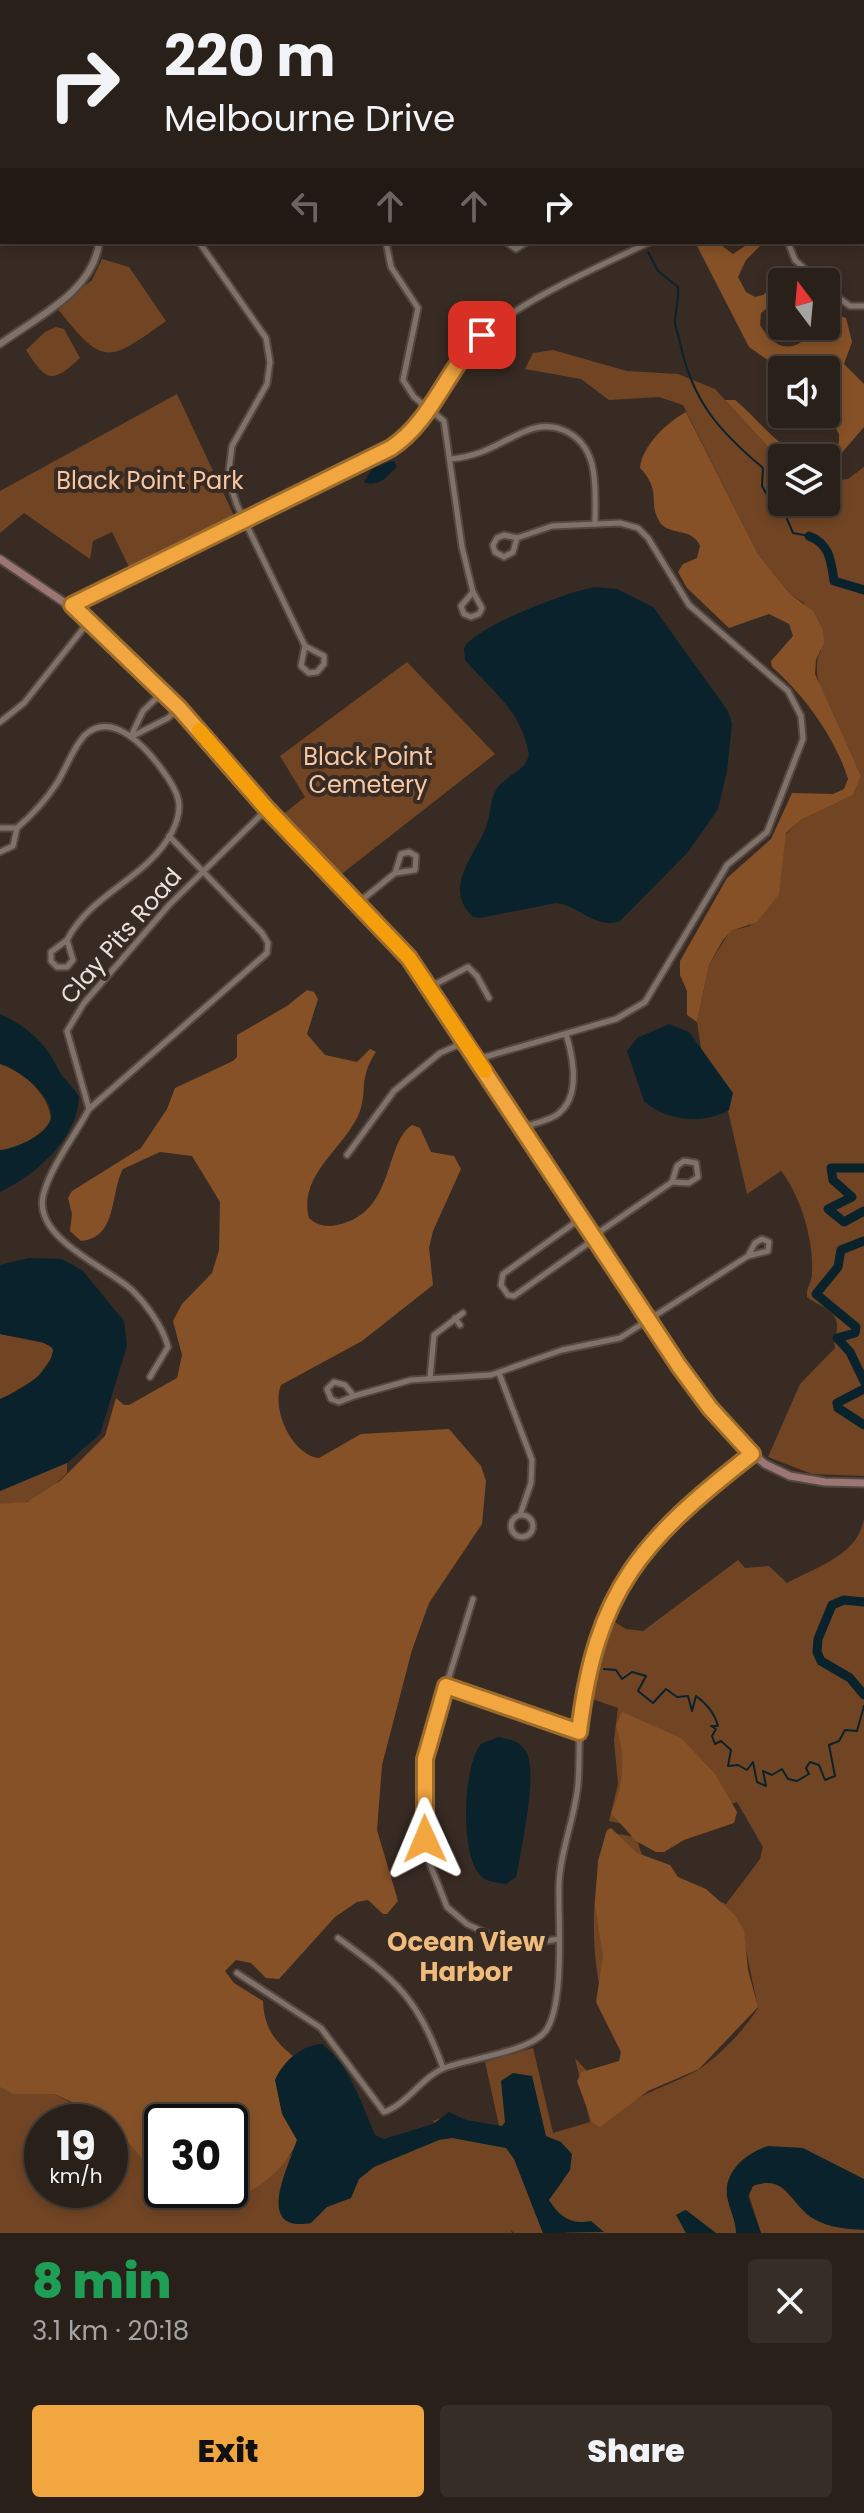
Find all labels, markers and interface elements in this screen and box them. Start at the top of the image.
text: 220 m [164,17,336,96]
icon: right [32,32,136,136]
text: Melbourne Drive [164,93,455,144]
icon: left [284,184,328,228]
icon: ahead [368,184,412,228]
icon: ahead [452,184,496,228]
icon: right [536,184,580,228]
north arrow [768,268,840,340]
map controls [768,268,840,516]
pin [448,301,516,369]
icon: arrive [460,313,504,357]
button: sound [768,356,840,428]
button: layers [768,444,840,516]
park label: Black Point Park [56,464,244,497]
park label: Black Point Cemetery [303,740,433,801]
street label: Clay Pits Road [52,861,189,1011]
position arrow [383,1797,467,1881]
district label: Ocean View Harbor [387,1924,546,1990]
speed limit sign: 30 [144,2104,248,2208]
text: 19 [56,2118,96,2174]
text: km/h [49,2162,103,2190]
text: 8 min [32,2248,171,2315]
button: close [748,2259,832,2343]
text: 3.1 km · 20:18 [32,2313,189,2349]
button: Exit [32,2405,424,2497]
button: Share [440,2405,832,2497]

